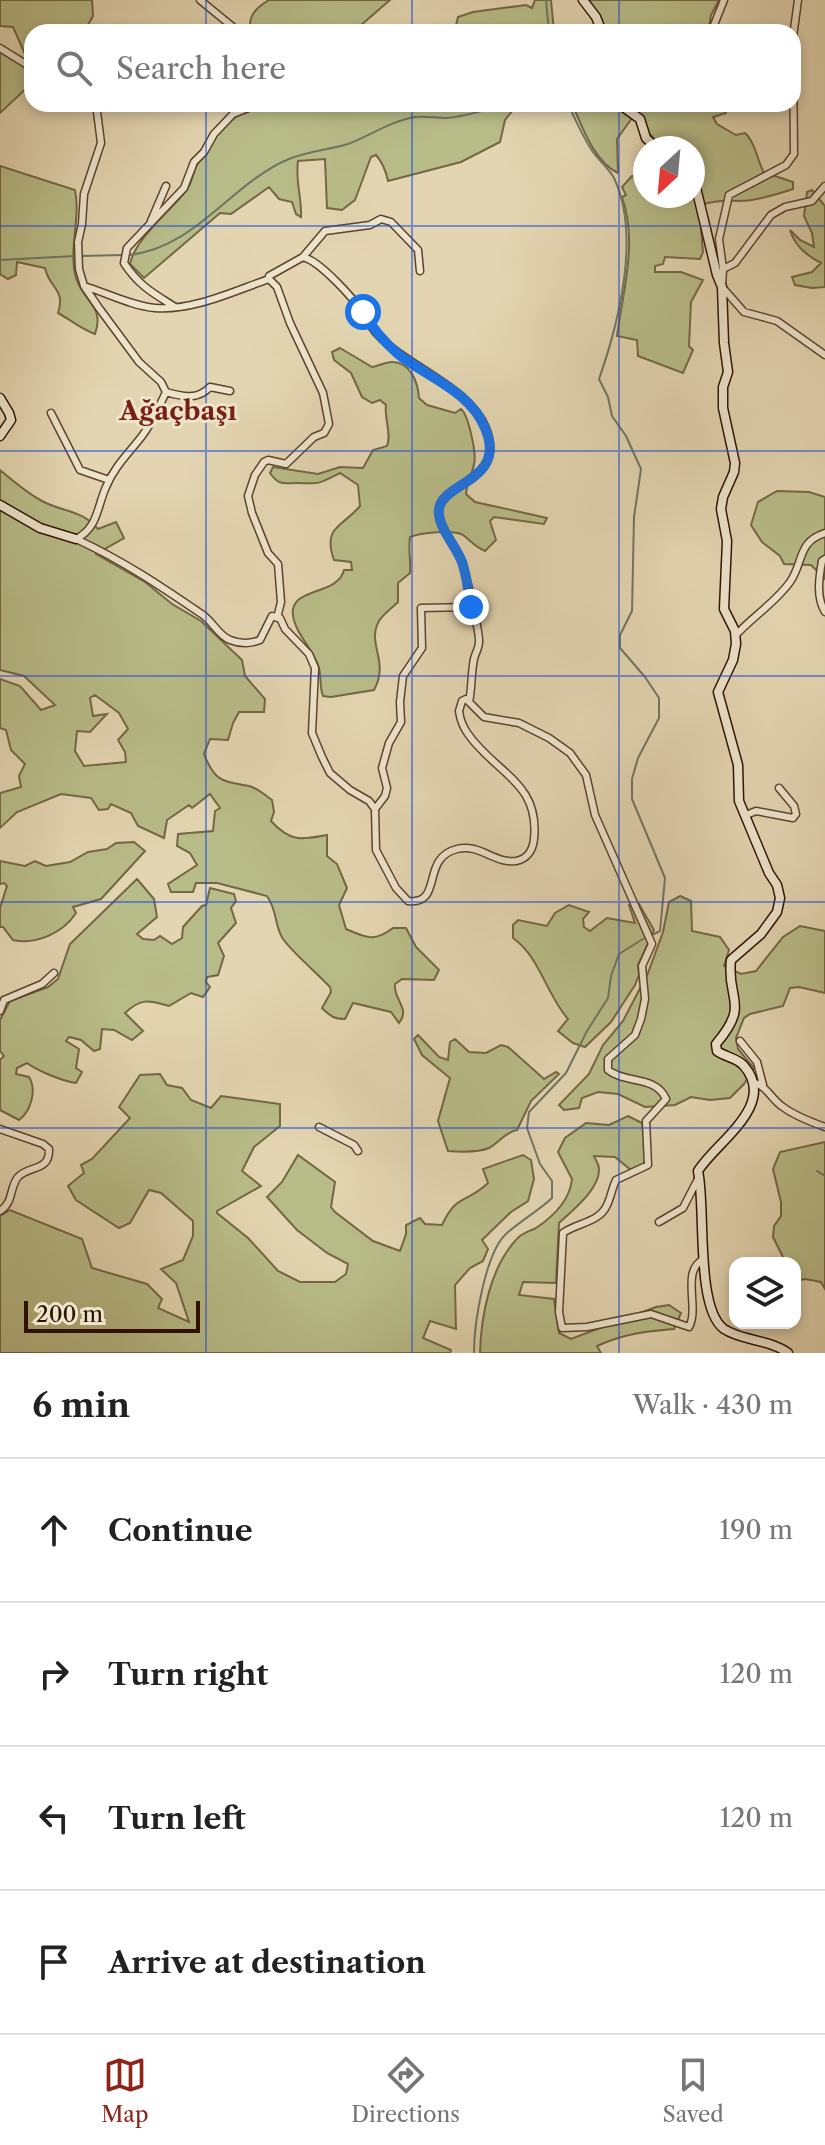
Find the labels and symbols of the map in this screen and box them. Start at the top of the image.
north arrow [633,136,705,208]
route start [345,294,381,330]
district label: Ağaçbaşı [118,395,237,427]
route end [453,589,489,625]
scale bar [24,1297,200,1333]

